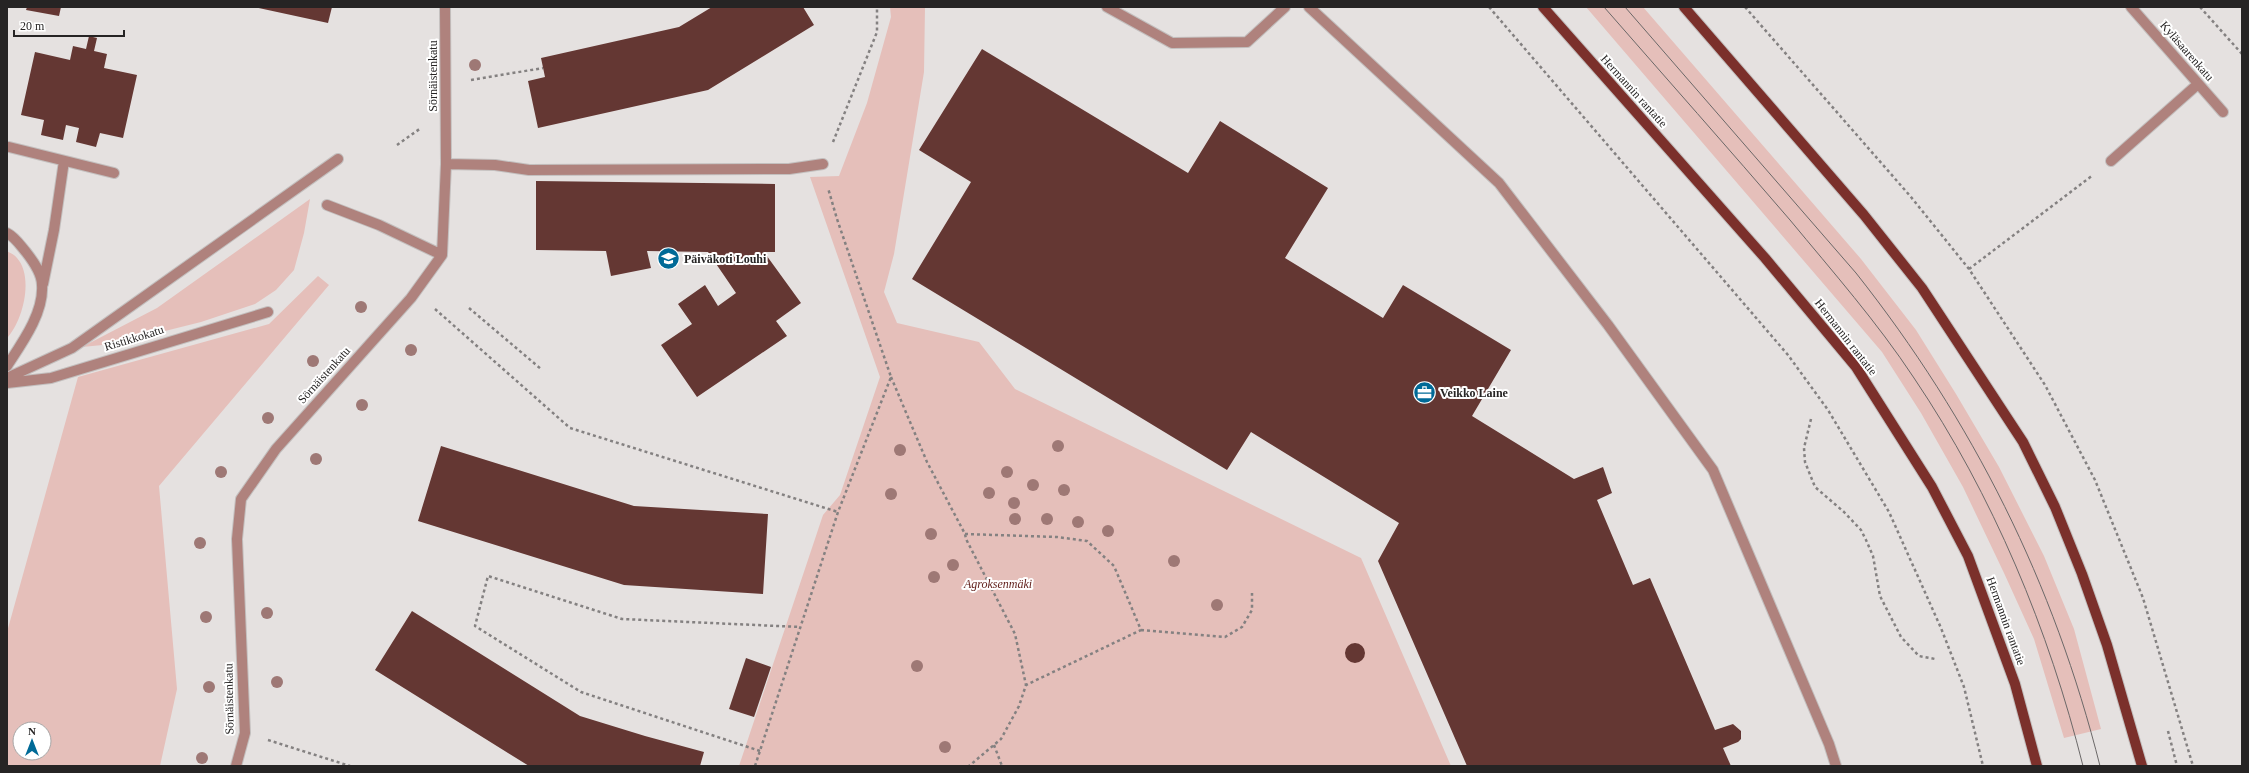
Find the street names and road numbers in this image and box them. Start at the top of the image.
street label: Kyläsaarenkatu [2157,18,2217,84]
street label: Sörnäistenkatu [426,40,440,112]
street label: Hermannin rantatie [1598,52,1670,130]
street label: Hermannin rantatie [1812,296,1880,378]
street label: Ristikkokatu [103,322,165,354]
street label: Sörnäistenkatu [295,344,353,406]
street label: Hermannin rantatie [1984,575,2028,667]
street label: Sörnäistenkatu [221,663,237,735]

